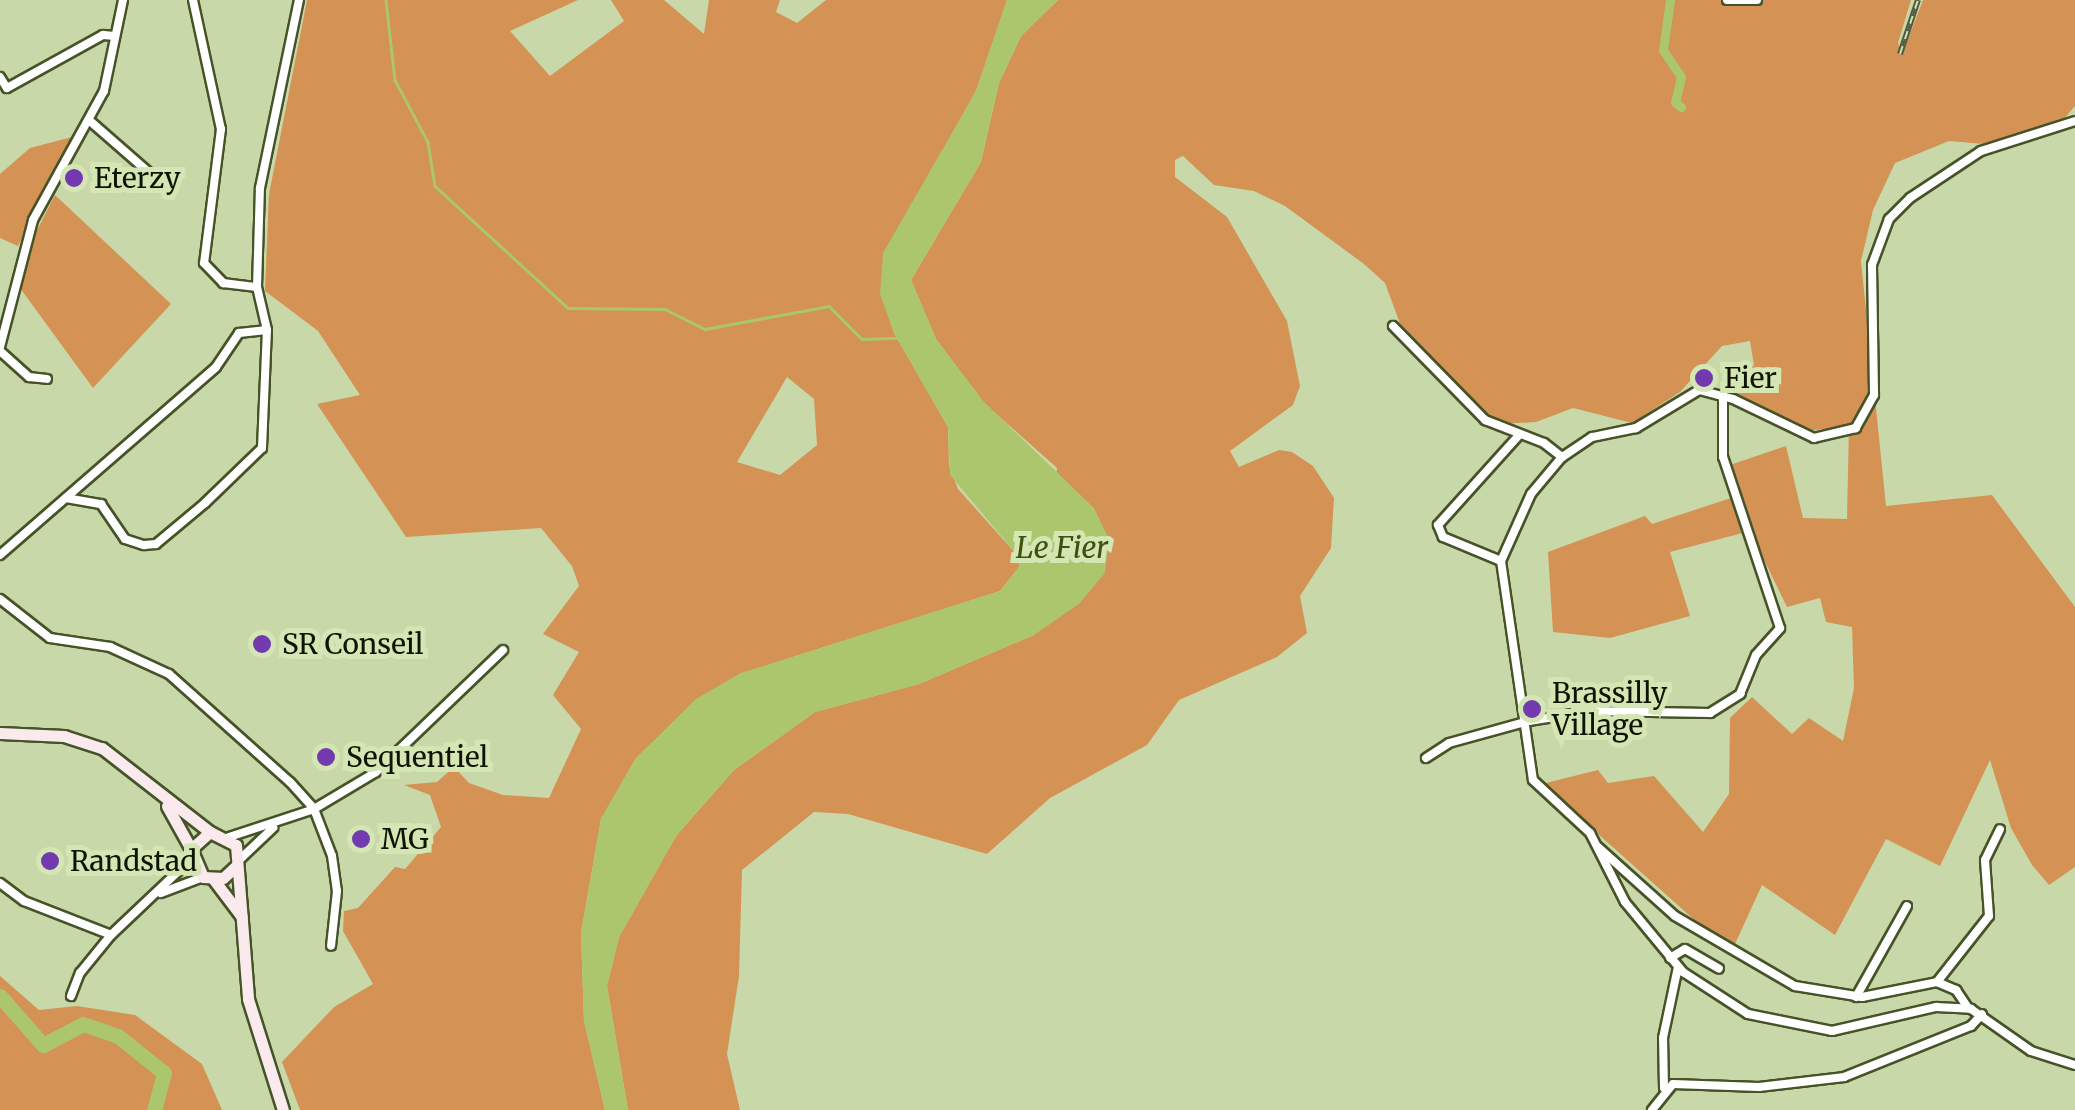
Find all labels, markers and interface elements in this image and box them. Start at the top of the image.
place label: Eterzy [94,161,181,195]
marker: Eterzy [63,167,85,189]
place label: Fier [1724,361,1777,395]
marker: Fier [1693,367,1715,389]
water label: Le Fier [1016,529,1108,565]
place label: SR Conseil [282,627,423,661]
marker: SR Conseil [251,633,273,655]
place label: Brassilly Village [1552,676,1667,742]
marker: Brassilly Village [1521,698,1543,720]
place label: Sequentiel [346,740,488,774]
marker: Sequentiel [315,746,337,768]
place label: MG [381,822,429,856]
marker: MG [350,828,372,850]
place label: Randstad [70,844,197,878]
marker: Randstad [39,850,61,872]

